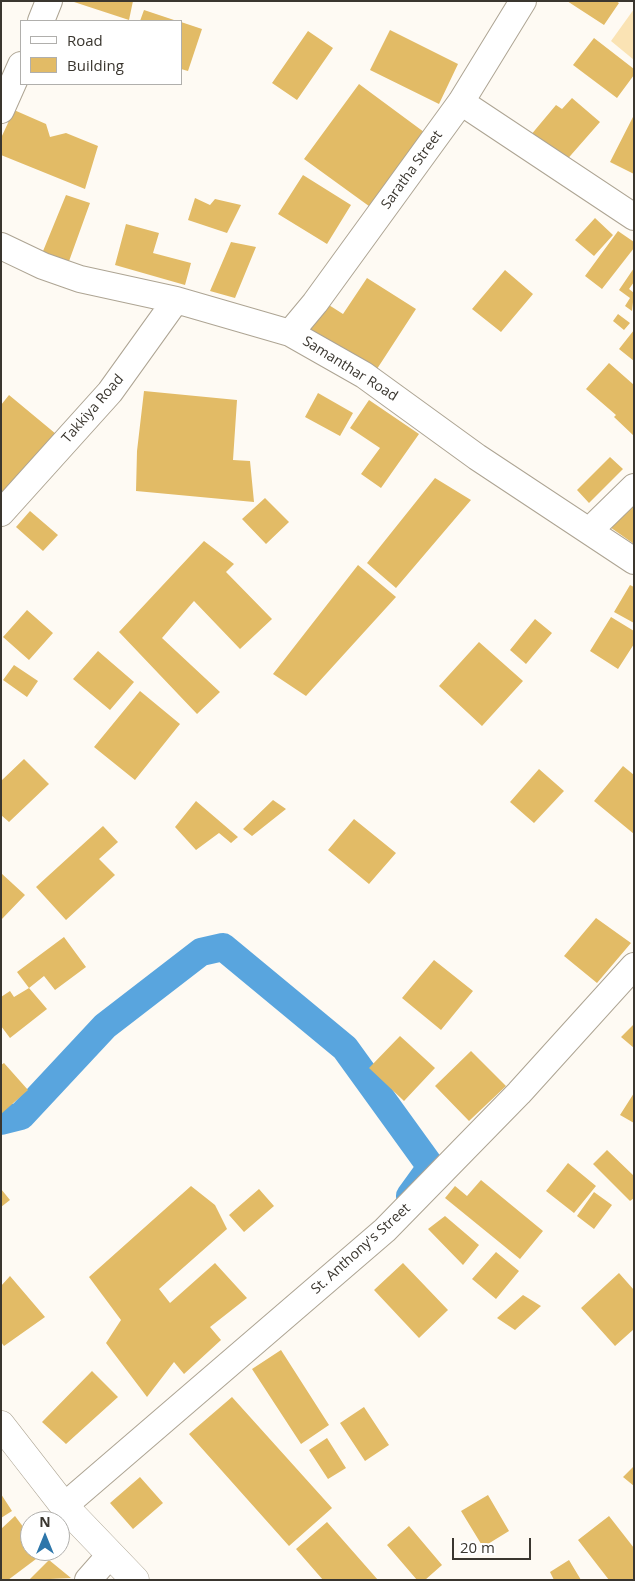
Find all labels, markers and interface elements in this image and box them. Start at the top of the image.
legend [20,20,182,85]
text: Road [67,30,103,50]
text: Building [67,55,124,75]
street label: Saratha Street [378,127,446,213]
street label: Samanthar Road [299,333,401,405]
street label: Takkiya Road [59,371,127,447]
street label: St. Anthony's Street [308,1200,414,1298]
north arrow [20,1511,70,1561]
text: N [39,1512,51,1531]
scale bar [455,1528,534,1560]
text: 20 m [460,1537,495,1557]

